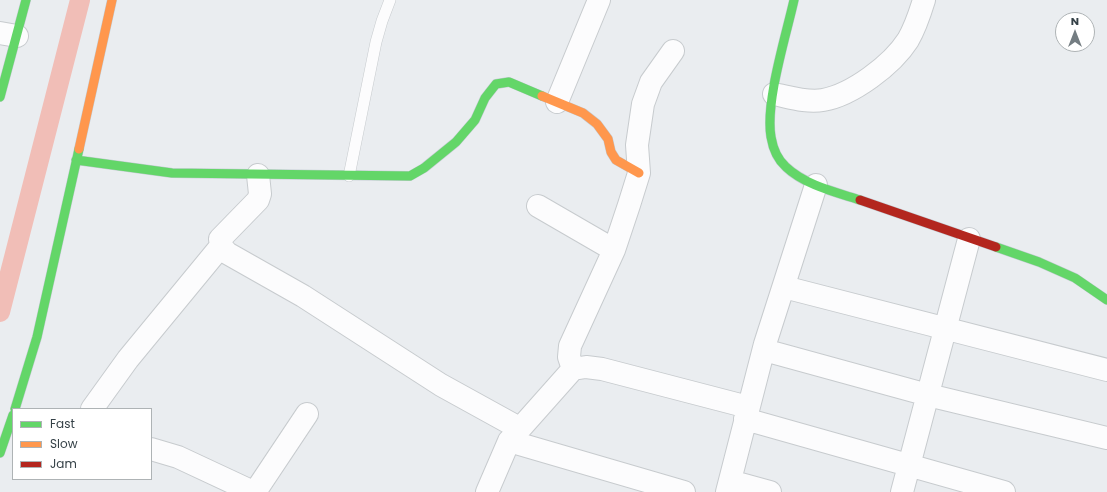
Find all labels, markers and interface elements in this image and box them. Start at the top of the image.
north arrow [1055,12,1095,52]
text: N [1071,13,1079,29]
legend [12,408,152,480]
text: Fast [50,415,75,432]
text: Slow [50,435,78,452]
text: Jam [50,455,77,472]

